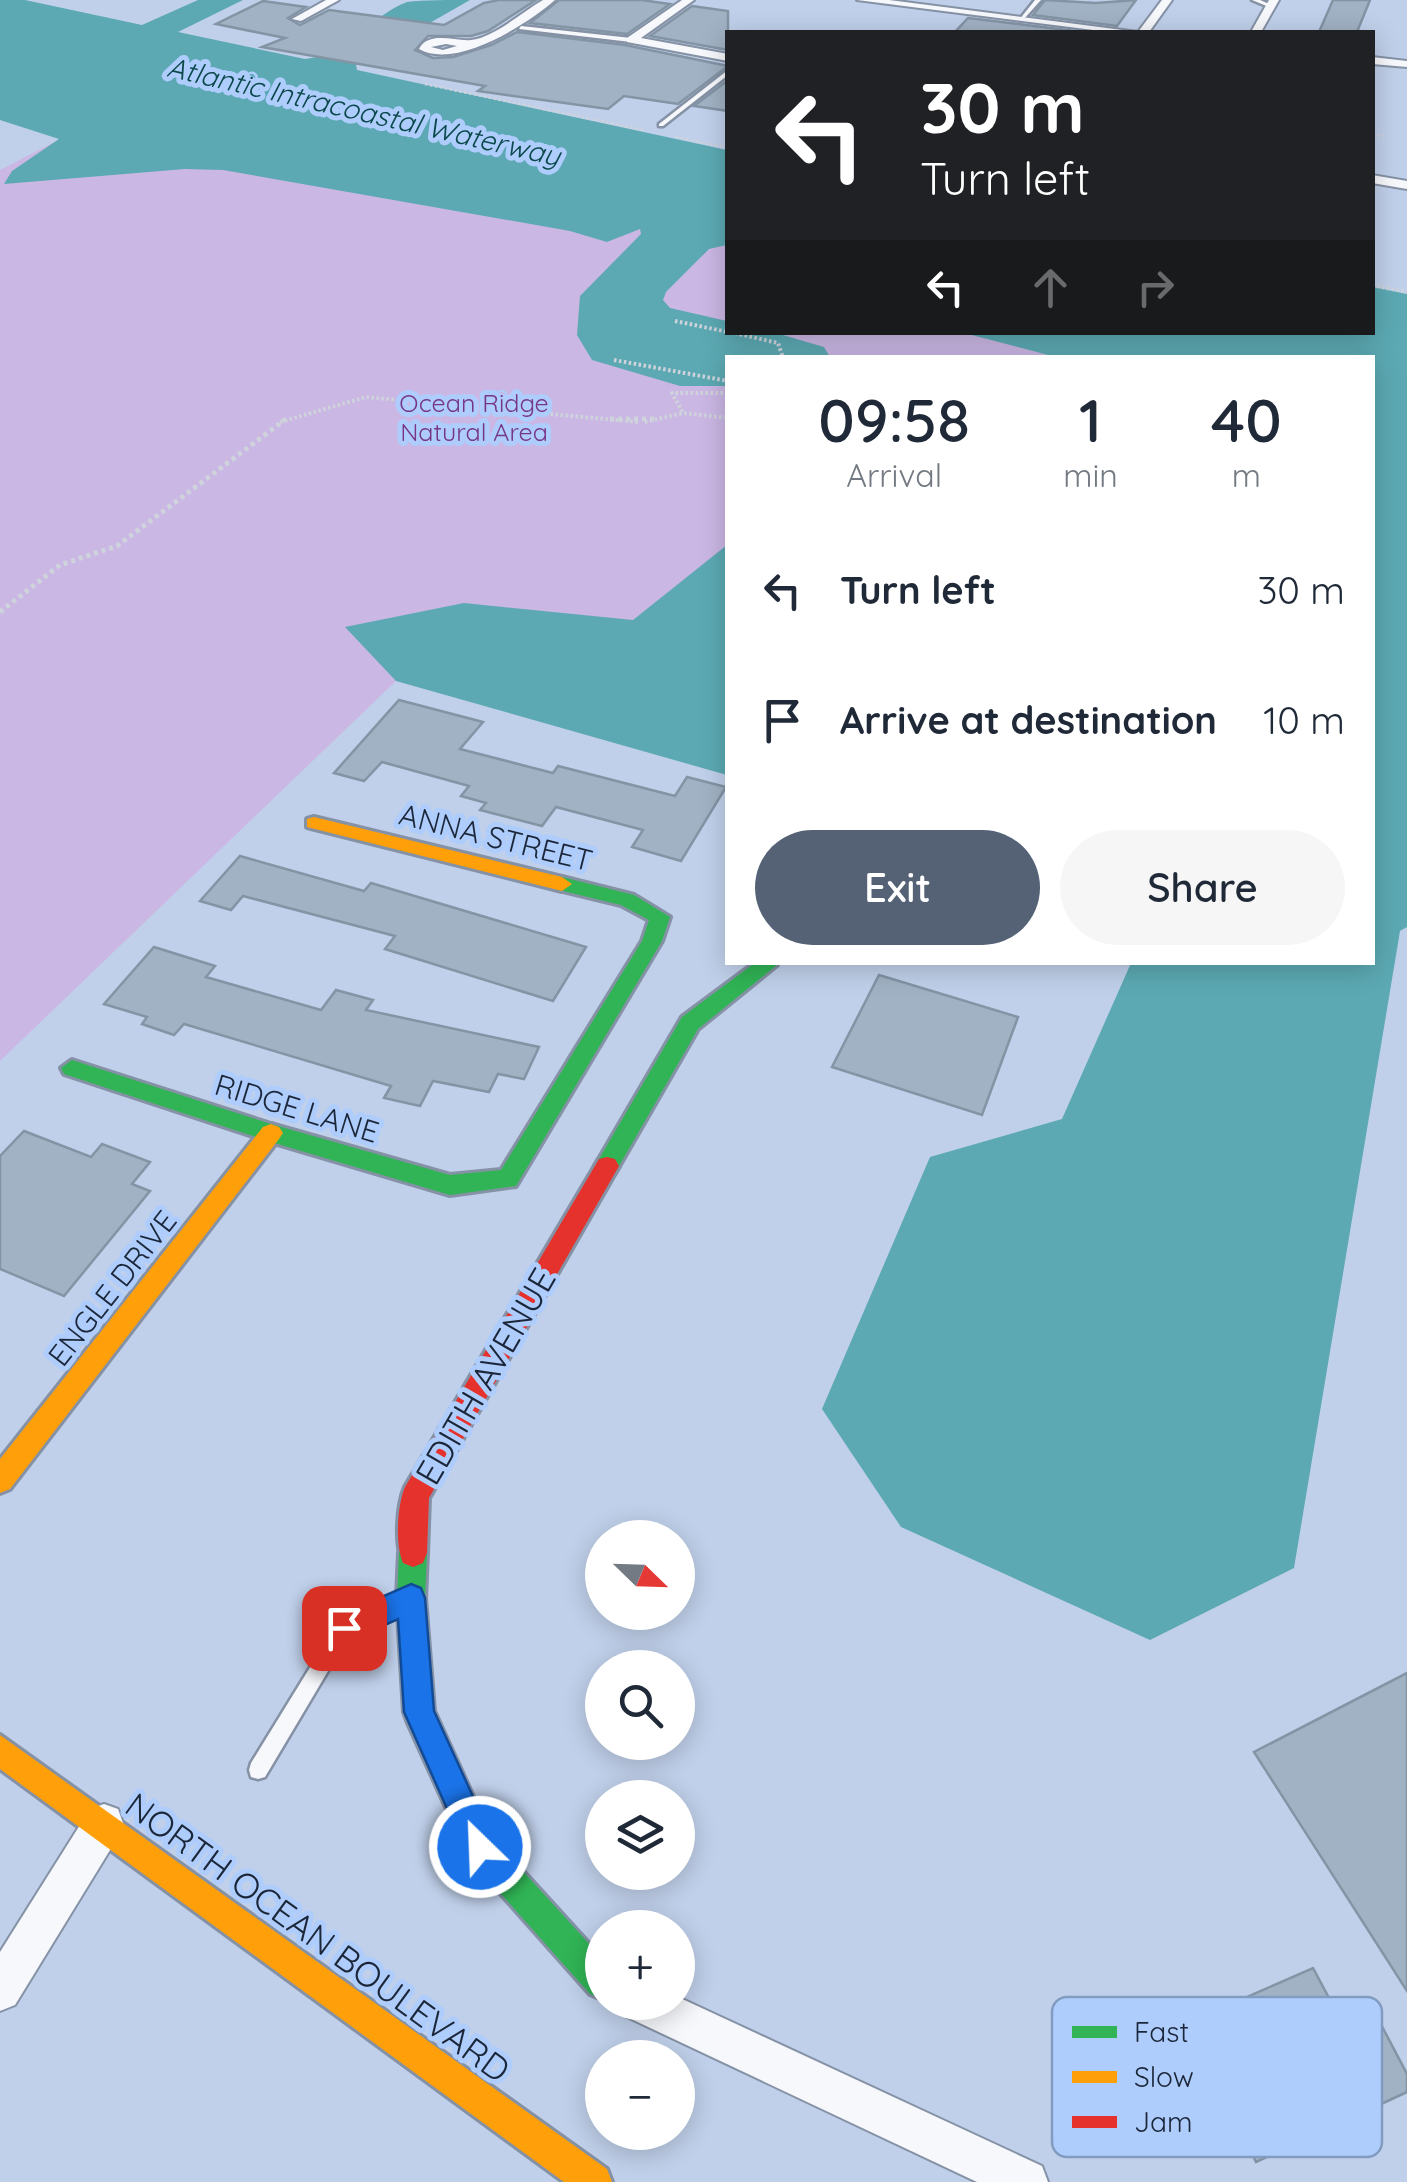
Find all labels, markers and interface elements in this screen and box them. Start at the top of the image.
water label: Atlantic Intracoastal Waterway [164,49,566,174]
text: 30 m [920,63,1085,151]
icon: left [755,70,885,200]
text: Turn left [920,150,1090,206]
icon: left [918,260,973,315]
icon: ahead [1023,260,1078,315]
icon: right [1128,260,1183,315]
text: 09:58 [818,382,970,457]
text: 1 [1079,382,1102,457]
text: 40 [1211,382,1282,457]
park label: Ocean Ridge Natural Area [399,387,549,447]
text: Arrival [846,455,942,495]
text: min [1063,455,1118,495]
text: m [1232,455,1261,495]
icon: left [755,563,810,618]
text: Turn left [840,566,996,614]
text: 30 m [1257,566,1345,614]
icon: arrive [755,693,810,748]
text: Arrive at destination [840,696,1217,744]
text: 10 m [1263,696,1345,744]
street label: ANNA STREET [395,795,597,879]
button: Exit [755,830,1040,945]
button: Share [1060,830,1345,945]
street label: RIDGE LANE [210,1065,384,1151]
street label: ENGLE DRIVE [39,1203,185,1373]
street label: EDITH AVENUE [405,1260,565,1492]
north arrow [585,1520,695,1630]
map controls [585,1520,695,2150]
pin [302,1586,387,1671]
icon: arrive [317,1601,372,1656]
button: search [585,1650,695,1760]
button: layers [585,1780,695,1890]
street label: NORTH OCEAN BOULEVARD [117,1783,519,2091]
position arrow [428,1795,532,1899]
button: + [585,1910,695,2020]
legend [1052,1997,1382,2157]
text: Fast [1134,2014,1189,2049]
button: − [585,2040,695,2150]
text: Slow [1134,2059,1194,2094]
text: Jam [1134,2104,1193,2139]

